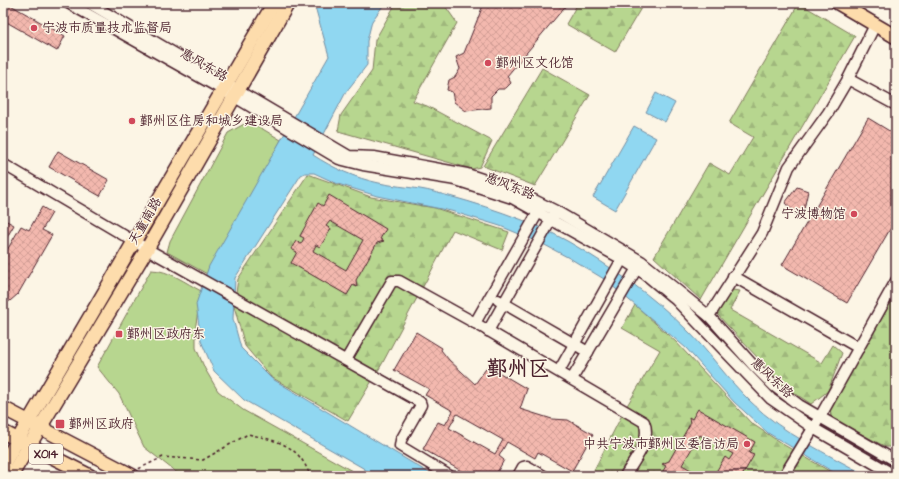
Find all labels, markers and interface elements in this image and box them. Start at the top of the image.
place label: 宁波市质量技术监督局 [42,19,172,37]
marker: 宁波市质量技术监督局 [29,23,39,33]
street label: 惠风东路 [177,44,231,86]
place label: 鄞州区文化馆 [496,54,574,72]
marker: 鄞州区文化馆 [483,58,493,68]
place label: 鄞州区住房和城乡建设局 [140,112,283,130]
marker: 鄞州区住房和城乡建设局 [127,116,137,126]
street label: 惠风东路 [482,168,538,204]
street label: 天童南路 [124,194,166,248]
place label: 宁波博物馆 [781,205,846,223]
marker: 宁波博物馆 [849,209,859,219]
place label: 鄞州区政府东 [127,325,205,343]
marker: 鄞州区政府东 [114,329,124,339]
district label: 鄞州区 [487,354,550,383]
street label: 惠风东路 [747,354,797,402]
place label: 鄞州区政府 [69,415,134,433]
marker: 鄞州区政府 [54,418,66,430]
place label: 中共宁波市鄞州区委信访局 [583,435,739,453]
marker: 中共宁波市鄞州区委信访局 [742,439,752,449]
road number: X014 [29,444,63,464]

